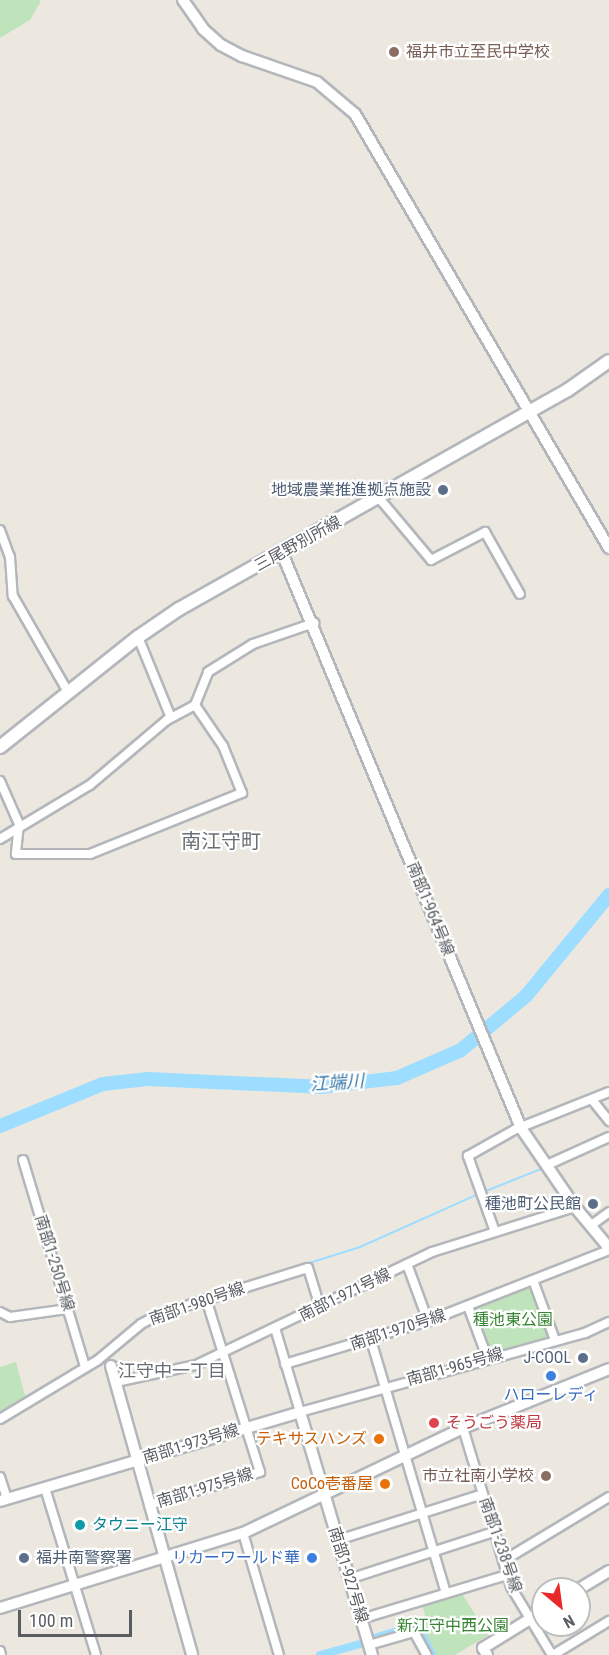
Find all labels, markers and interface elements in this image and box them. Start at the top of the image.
place label: 福井市立至民中学校 [406,42,550,62]
marker: 福井市立至民中学校 [387,45,401,59]
place label: 地域農業推進拠点施設 [271,480,431,500]
marker: 地域農業推進拠点施設 [436,483,450,497]
street label: 三尾野別所線 [251,512,345,576]
district label: 南江守町 [181,829,261,853]
street label: 南部1-964号線 [402,859,458,959]
water label: 江端川 [309,1070,365,1096]
place label: 種池町公民館 [485,1194,581,1214]
marker: 種池町公民館 [586,1197,600,1211]
street label: 南部1-250号線 [30,1213,78,1313]
street label: 南部1-971号線 [296,1265,394,1325]
street label: 南部1-980号線 [147,1279,247,1329]
street label: 南部1-970号線 [348,1305,448,1355]
park label: 種池東公園 [473,1310,553,1330]
street label: 南部1-965号線 [405,1344,505,1390]
place label: J-COOL [523,1348,571,1368]
marker: J-COOL [576,1351,590,1365]
district label: 江守中一丁目 [118,1360,226,1382]
marker: ハローレディ [544,1369,558,1383]
place label: ハローレディ [503,1385,599,1405]
place label: そうごう薬局 [446,1413,542,1433]
marker: そうごう薬局 [427,1416,441,1430]
street label: 南部1-973号線 [141,1420,241,1468]
place label: テキサスハンズ [255,1429,367,1449]
marker: テキサスハンズ [372,1432,386,1446]
street label: 南部1-975号線 [155,1464,255,1512]
place label: 市立社南小学校 [422,1466,534,1486]
marker: 市立社南小学校 [539,1469,553,1483]
place label: CoCo壱番屋 [291,1474,373,1494]
marker: CoCo壱番屋 [378,1477,392,1491]
street label: 南部1-238号線 [475,1495,525,1595]
place label: タウニー江守 [92,1515,188,1535]
marker: タウニー江守 [73,1518,87,1532]
street label: 南部1-927号線 [324,1525,372,1625]
place label: 福井南警察署 [36,1548,132,1568]
place label: リカーワールド華 [172,1548,300,1568]
marker: 福井南警察署 [17,1551,31,1565]
marker: リカーワールド華 [305,1551,319,1565]
north arrow [531,1577,591,1637]
scale bar [21,1598,135,1636]
text: 100 m [29,1610,73,1631]
text: N [560,1611,578,1632]
park label: 新江守中西公園 [397,1616,509,1636]

